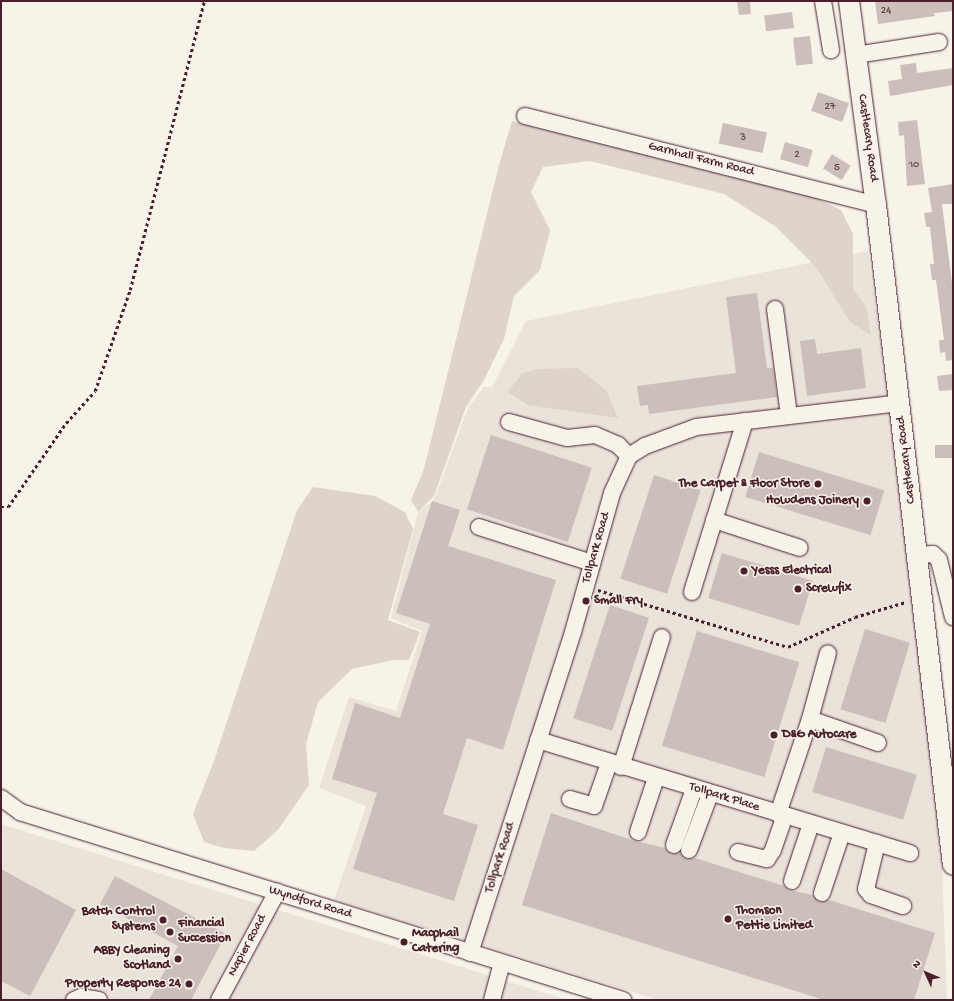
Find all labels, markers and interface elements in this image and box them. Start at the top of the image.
house number: 24 [881,4,891,18]
street label: Castlecary Road [853,93,881,183]
house number: 27 [824,100,836,114]
house number: 3 [740,131,746,145]
street label: Garnhall Farm Road [647,139,755,181]
house number: 2 [794,148,800,162]
house number: 10 [909,158,919,172]
house number: 5 [834,161,840,175]
street label: Castlecary Road [894,415,920,505]
place label: The Carpet & Floor Store [679,476,810,492]
marker: The Carpet & Floor Store [813,479,823,489]
place label: Howdens Joinery [766,493,859,509]
marker: Howdens Joinery [862,496,872,506]
street label: Tollpark Road [579,511,615,585]
place label: Yesss Electrical [752,563,831,579]
marker: Yesss Electrical [739,566,749,576]
place label: Screwfix [806,581,851,597]
marker: Screwfix [793,584,803,594]
place label: Small Fry [594,593,643,609]
marker: Small Fry [581,596,591,606]
place label: D&G Autocare [782,727,857,743]
marker: D&G Autocare [769,730,779,740]
street label: Tollpark Place [687,780,761,816]
street label: Tollpark Road [482,821,520,895]
street label: Wyndford Road [267,883,353,923]
place label: Thomson Pettie Limited [736,904,812,935]
place label: Batch Control Systems [82,905,155,936]
street label: Napier Road [225,912,271,980]
marker: Thomson Pettie Limited [723,914,733,924]
marker: Batch Control Systems [158,915,168,925]
place label: Financial Succession [178,917,231,948]
marker: Financial Succession [165,927,175,937]
place label: Macphail Catering [412,927,459,958]
marker: Macphail Catering [399,937,409,947]
place label: ABBY Cleaning Scotland [94,944,170,975]
north arrow [906,953,946,993]
marker: ABBY Cleaning Scotland [173,954,183,964]
text: N [911,958,924,971]
place label: Property Response 24 [65,976,181,992]
marker: Property Response 24 [184,979,194,989]

